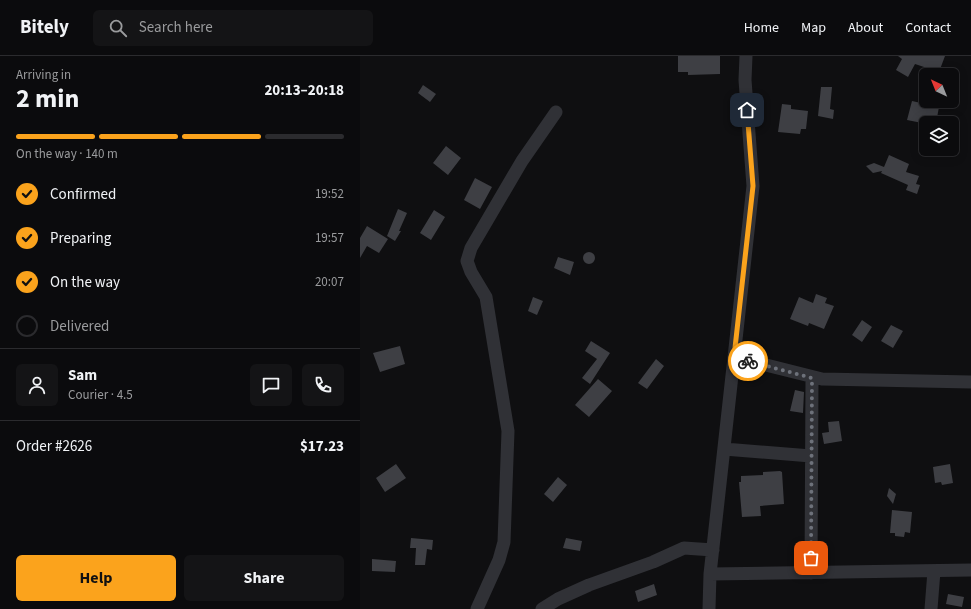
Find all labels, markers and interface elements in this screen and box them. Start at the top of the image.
search box [93,10,373,46]
text: Bitely [20,14,69,41]
icon: search [107,17,129,39]
text: Search here [139,17,213,38]
text: Home [744,18,779,38]
text: Map [801,18,826,38]
text: About [848,18,883,38]
text: Contact [905,18,951,38]
text: Arriving in [16,66,71,84]
north arrow [919,68,959,108]
map controls [919,68,959,156]
text: 2 min [16,80,79,117]
text: 20:13–20:18 [264,80,344,101]
pin [730,93,764,127]
icon: home [736,99,758,121]
button: layers [919,116,959,156]
text: On the way · 140 m [16,145,118,163]
icon: check [16,183,38,205]
text: Confirmed [50,184,116,205]
text: 19:52 [315,185,344,203]
icon: check [16,227,38,249]
text: Preparing [50,228,111,249]
text: 19:57 [315,229,344,247]
icon: check [16,271,38,293]
text: On the way [50,272,120,293]
text: 20:07 [315,273,344,291]
text: Delivered [50,316,109,337]
courier [728,341,768,381]
icon: bike [737,350,759,372]
button: person [16,364,58,406]
button: chat [250,364,292,406]
button: phone [302,364,344,406]
text: Sam [68,365,97,386]
text: Courier · 4.5 [68,386,133,404]
text: Order #2626 [16,436,92,457]
text: $17.23 [300,436,344,457]
pin [794,541,828,575]
icon: bag [800,547,822,569]
button: Help [16,555,176,601]
button: Share [184,555,344,601]

